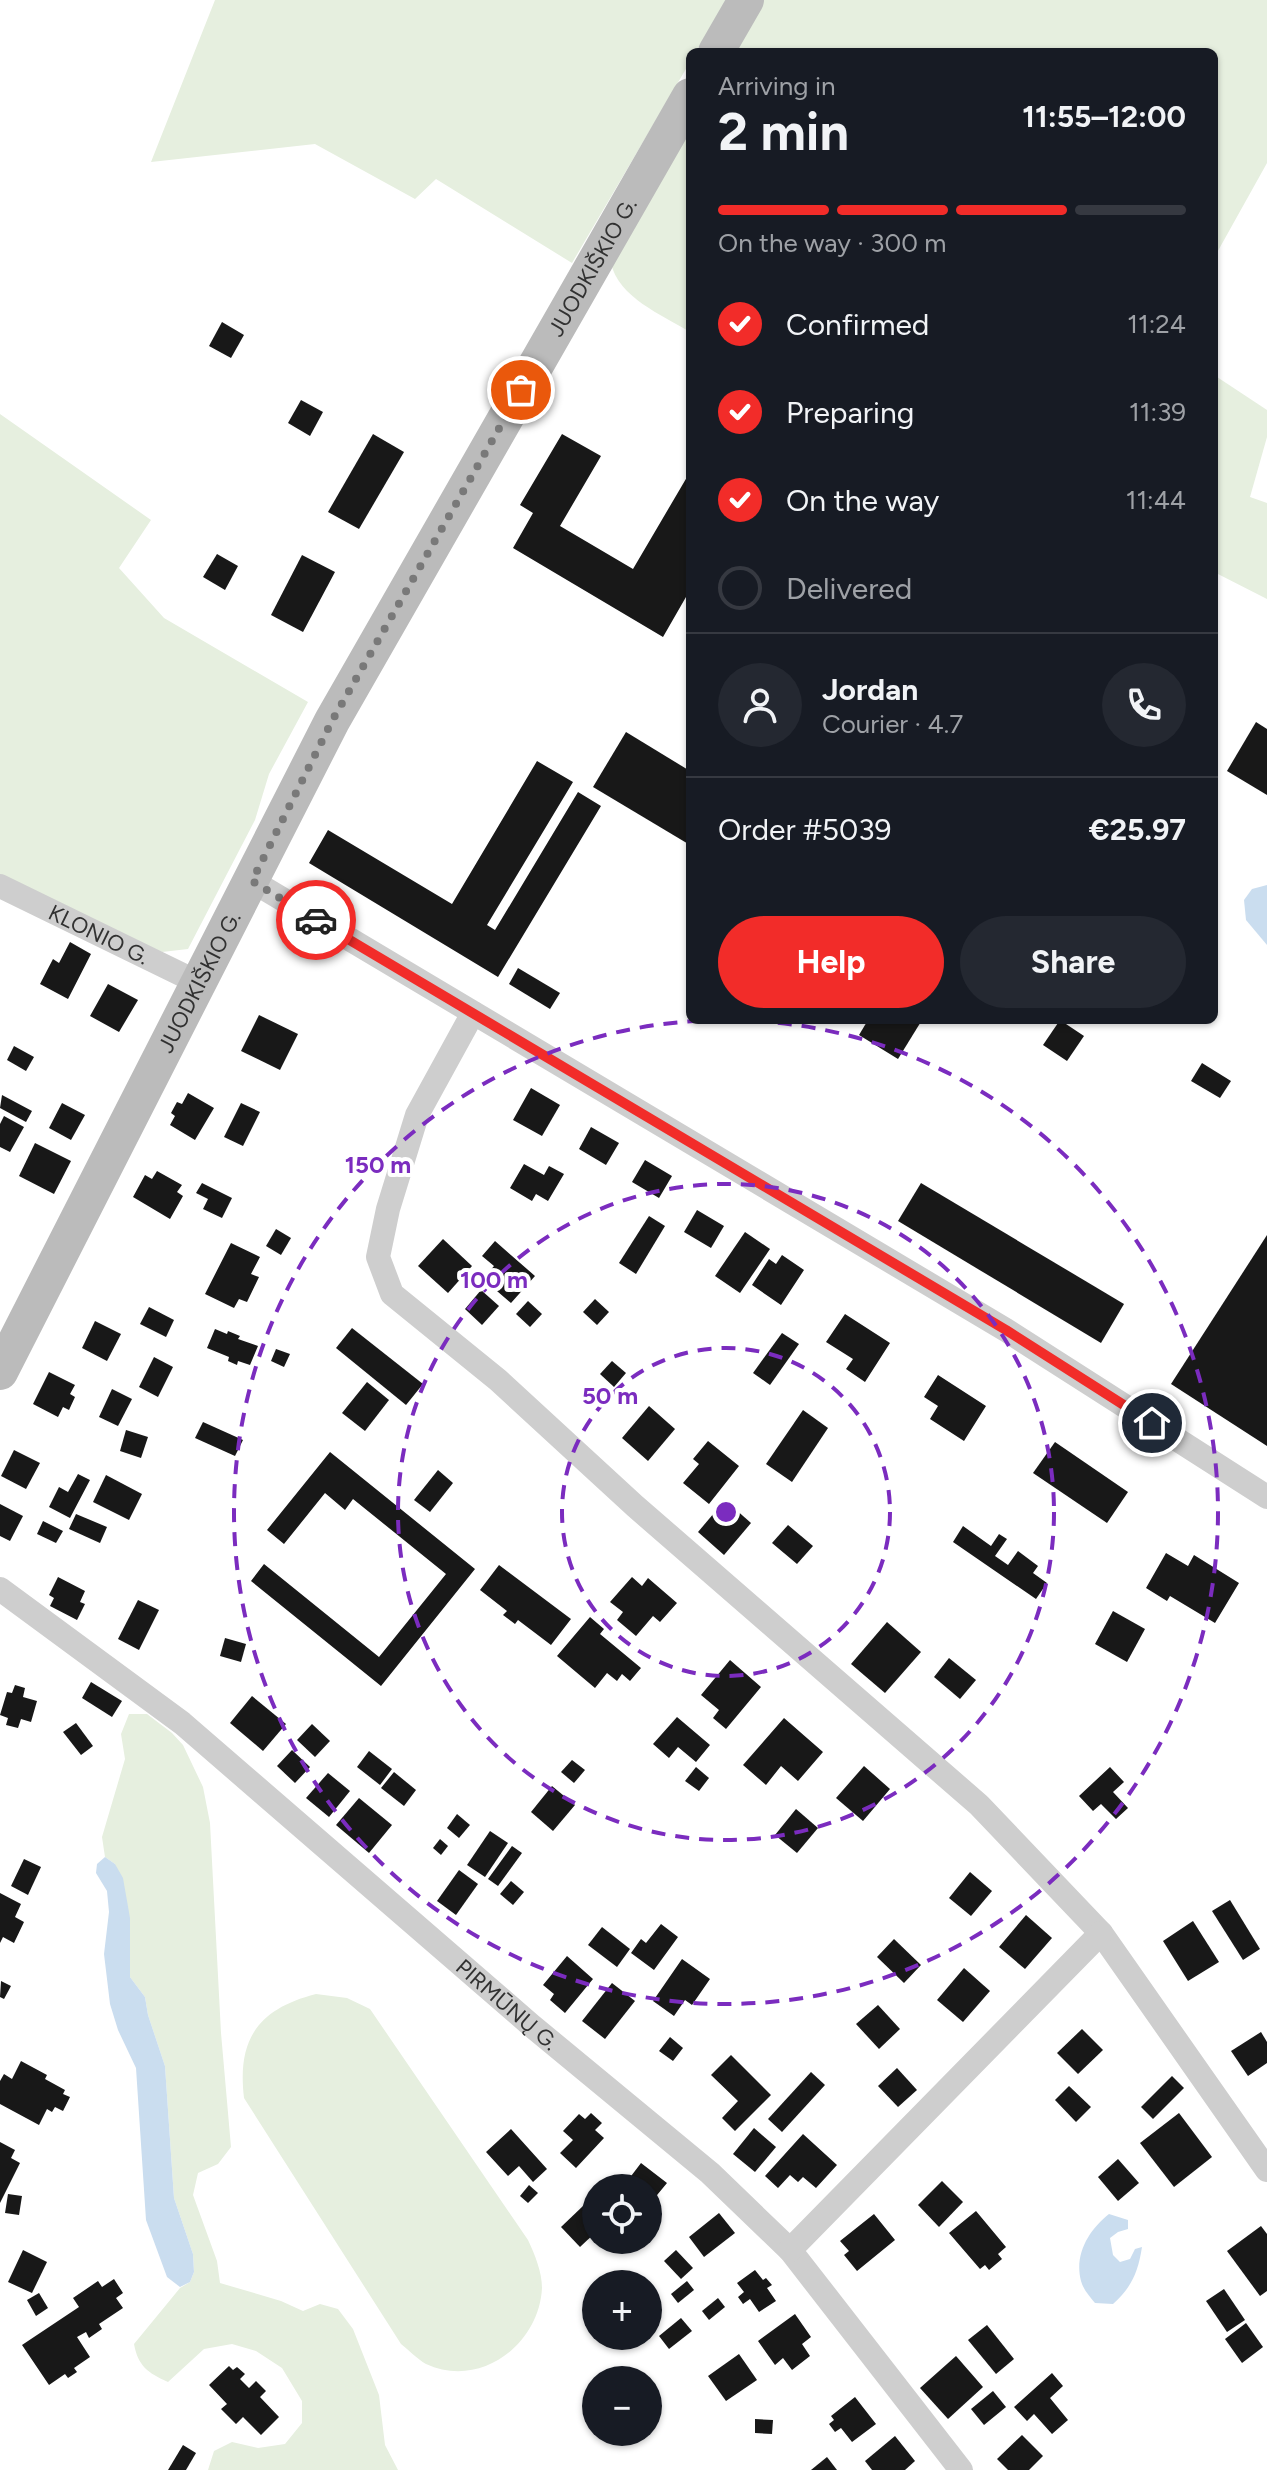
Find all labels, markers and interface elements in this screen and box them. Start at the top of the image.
text: Arriving in [718,70,836,102]
text: 11:55–12:00 [1022,98,1186,135]
text: 2 min [718,101,849,163]
street label: JUODKIŠKIO G. [542,193,643,341]
text: On the way · 300 m [718,227,946,259]
icon: check [718,302,762,346]
text: Confirmed [786,306,929,343]
text: 11:24 [1127,308,1186,340]
pin [487,356,555,424]
icon: bag [499,368,543,412]
icon: check [718,390,762,434]
text: Preparing [786,394,914,431]
text: 11:39 [1129,396,1186,428]
icon: check [718,478,762,522]
text: On the way [786,482,939,519]
text: 11:44 [1126,484,1186,516]
text: Delivered [786,570,912,607]
button: person [718,663,802,747]
button: phone [1102,663,1186,747]
text: Jordan [822,671,918,708]
text: Courier · 4.7 [822,708,963,740]
text: Order #5039 [718,811,892,848]
text: €25.97 [1089,811,1186,848]
courier [276,880,356,960]
icon: car [294,898,338,942]
street label: KLONIO G. [44,899,153,971]
street label: JUODKIŠKIO G. [152,907,247,1057]
button: Help [718,916,944,1008]
button: Share [960,916,1186,1008]
text: 150 m [345,1150,411,1179]
text: 100 m [460,1265,528,1294]
text: 50 m [582,1381,638,1410]
pin [1118,1389,1186,1457]
icon: home [1130,1401,1174,1445]
centre of rings [712,1498,740,1526]
street label: PIRMŪNŲ G. [450,1953,563,2056]
map controls [582,2174,662,2446]
button: locate [582,2174,662,2254]
button: + [582,2270,662,2350]
button: − [582,2366,662,2446]

